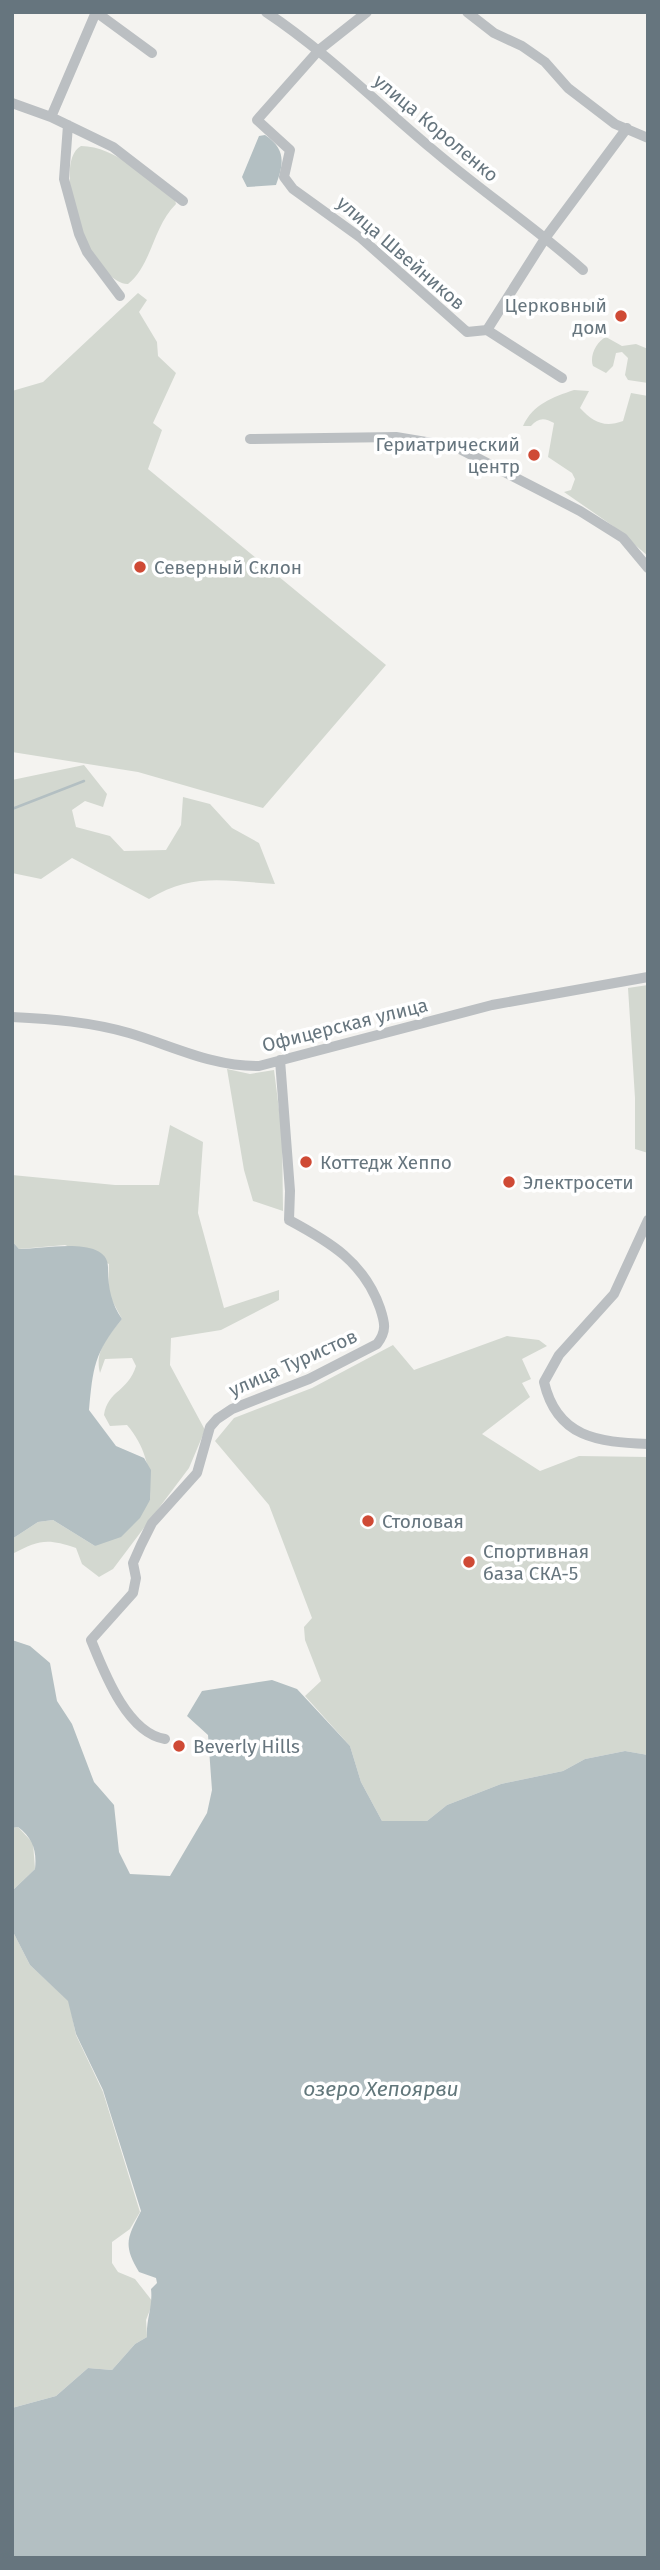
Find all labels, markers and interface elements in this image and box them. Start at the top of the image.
street label: улица Короленко [369,69,503,187]
street label: улица Швейников [332,191,470,315]
place label: Церковный дом [505,294,607,339]
marker: Церковный дом [613,308,629,324]
place label: Гериатрический центр [375,433,520,478]
marker: Гериатрический центр [526,447,542,463]
place label: Северный Склон [154,556,302,579]
marker: Северный Склон [132,559,148,575]
street label: Офицерская улица [260,993,430,1057]
place label: Коттедж Хеппо [320,1151,452,1174]
marker: Коттедж Хеппо [298,1154,314,1170]
place label: Электросети [523,1171,634,1194]
marker: Электросети [501,1174,517,1190]
street label: улица Туристов [225,1324,361,1402]
place label: Столовая [382,1510,464,1533]
marker: Столовая [360,1513,376,1529]
place label: Спортивная база СКА-5 [483,1540,589,1585]
marker: Спортивная база СКА-5 [461,1554,477,1570]
place label: Beverly Hills [193,1735,300,1758]
marker: Beverly Hills [171,1738,187,1754]
water label: озеро Хепоярви [303,2076,459,2102]

